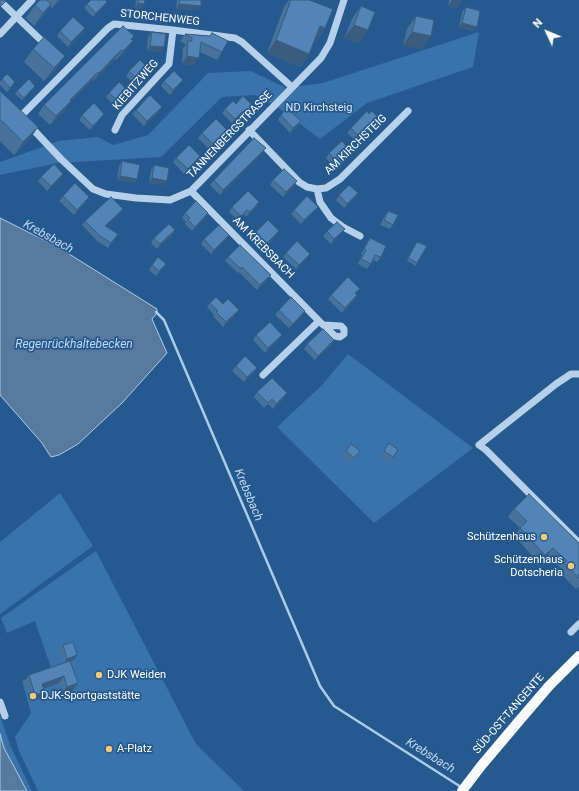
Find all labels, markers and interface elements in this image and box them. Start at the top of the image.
street label: STORCHENWEG [120,7,200,29]
north arrow [527,12,567,52]
text: N [531,16,545,31]
street label: KIEBITZWEG [111,57,161,113]
street label: TANNENBERGSTRASSE [185,88,275,182]
park label: ND Kirchsteig [286,101,352,115]
street label: AM KIRCHSTEIG [322,112,390,178]
street label: AM KREBSBACH [229,214,297,282]
water label: Krebsbach [20,217,76,257]
water label: Regenrückhaltebecken [15,338,133,352]
water label: Krebsbach [231,467,265,523]
place label: Schützenhaus [467,530,536,544]
marker: Schützenhaus [539,532,549,542]
place label: Schützenhaus Dotscheria [494,553,563,579]
marker: Schützenhaus Dotscheria [566,561,576,571]
place label: DJK Weiden [107,668,166,682]
marker: DJK Weiden [94,670,104,680]
street label: SÜD-OST-TANGENTE [471,671,547,757]
place label: DJK-Sportgaststätte [41,689,140,703]
marker: DJK-Sportgaststätte [28,691,38,701]
water label: Krebsbach [403,735,457,777]
place label: A-Platz [117,742,152,756]
marker: A-Platz [104,744,114,754]

